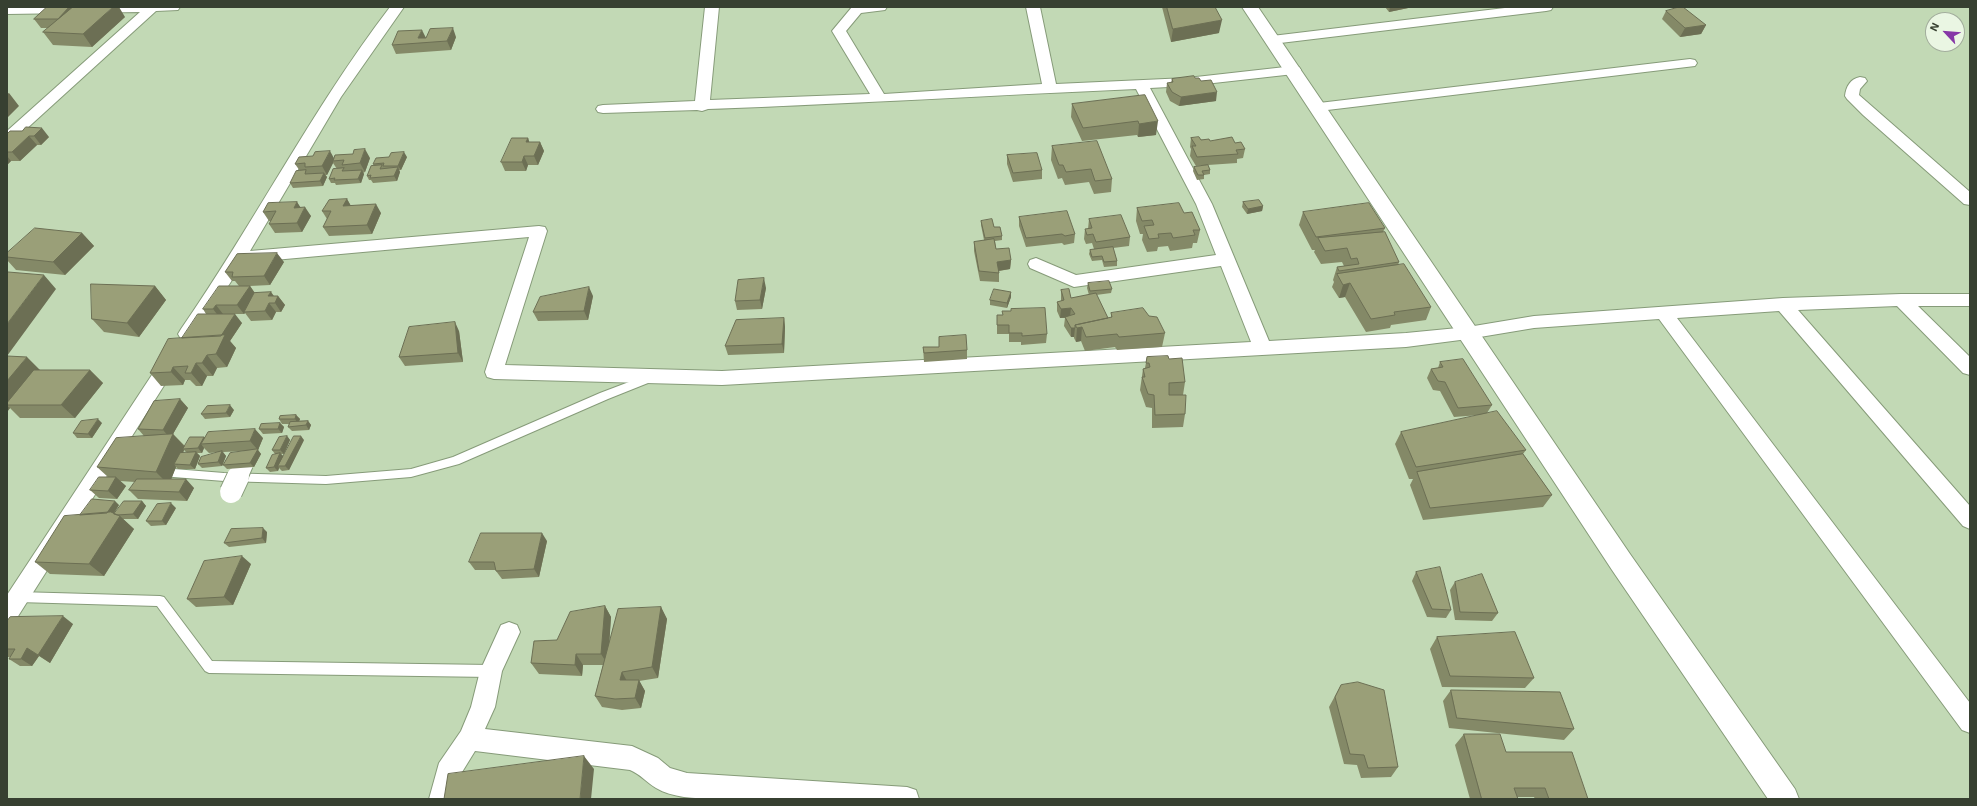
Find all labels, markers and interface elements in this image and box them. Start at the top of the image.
north arrow [1925,12,1965,52]
text: N [1927,20,1942,33]

